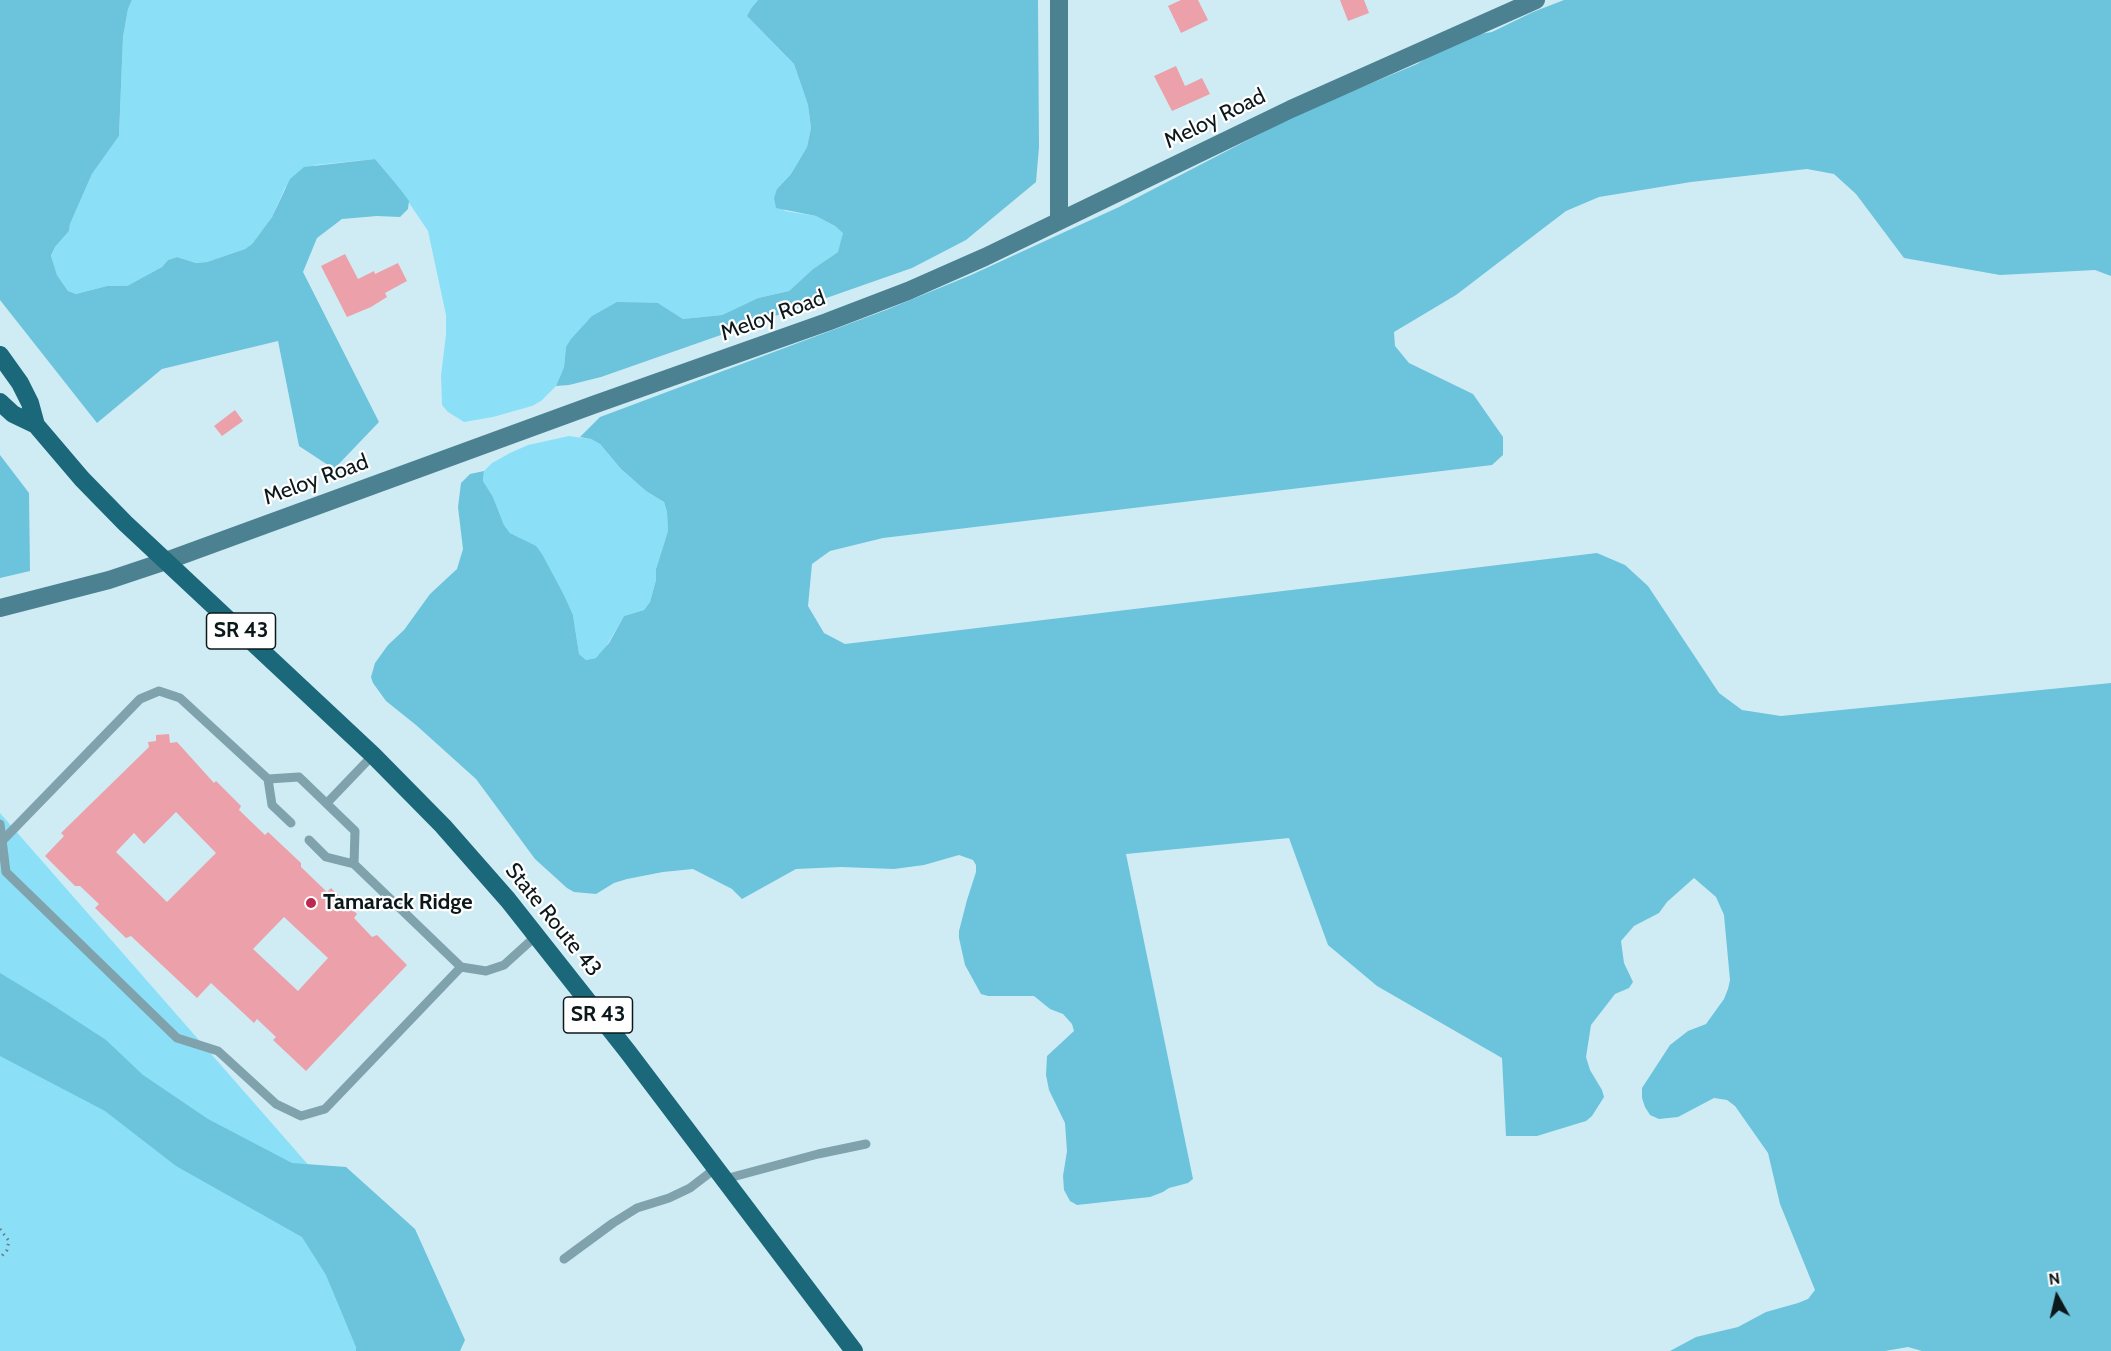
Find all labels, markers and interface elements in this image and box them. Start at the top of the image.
street label: Meloy Road [1160,83,1270,155]
street label: Meloy Road [717,285,829,347]
street label: Meloy Road [260,449,372,511]
road number: SR 43 [206,613,276,649]
street label: State Route 43 [499,858,607,982]
place label: Tamarack Ridge [323,890,472,916]
marker: Tamarack Ridge [304,896,318,910]
road number: SR 43 [564,997,632,1033]
north arrow [2027,1267,2087,1327]
text: N [2048,1268,2061,1289]

